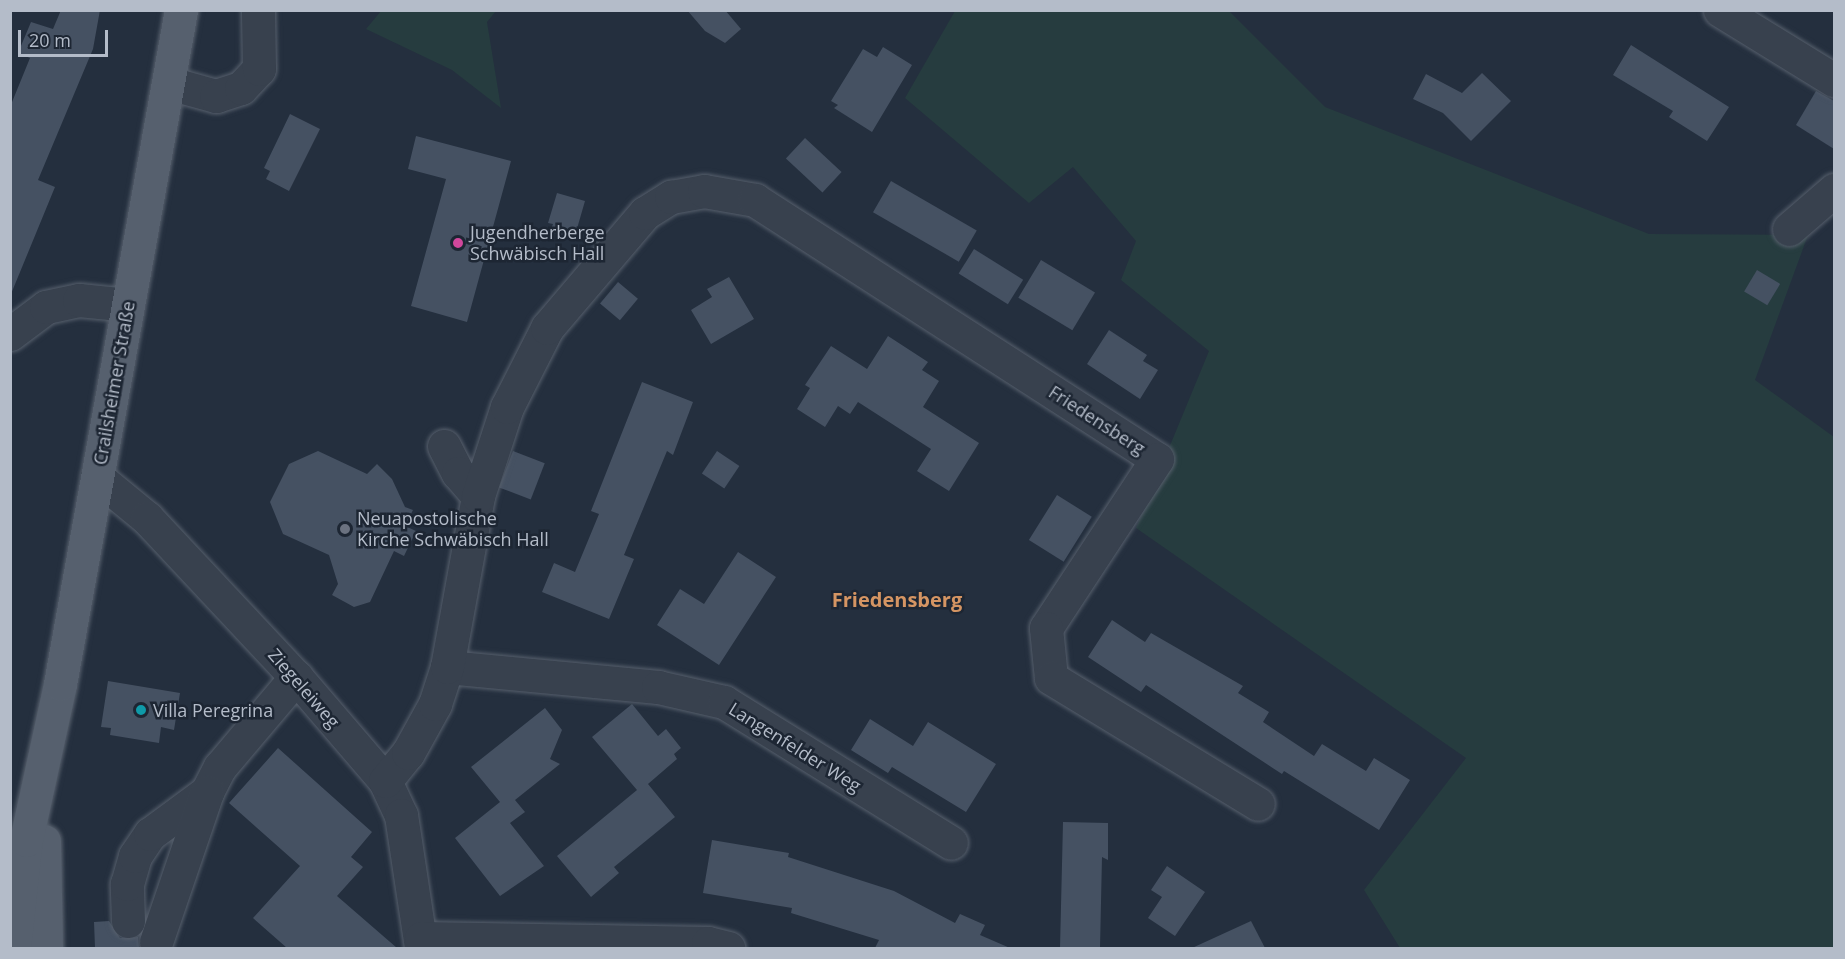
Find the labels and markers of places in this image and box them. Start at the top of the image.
place label: Jugendherberge Schwäbisch Hall [470,222,605,264]
marker: Jugendherberge Schwäbisch Hall [451,236,465,250]
place label: Neuapostolische Kirche Schwäbisch Hall [357,508,549,550]
marker: Neuapostolische Kirche Schwäbisch Hall [338,522,352,536]
place label: Villa Peregrina [153,699,273,721]
marker: Villa Peregrina [134,703,148,717]

